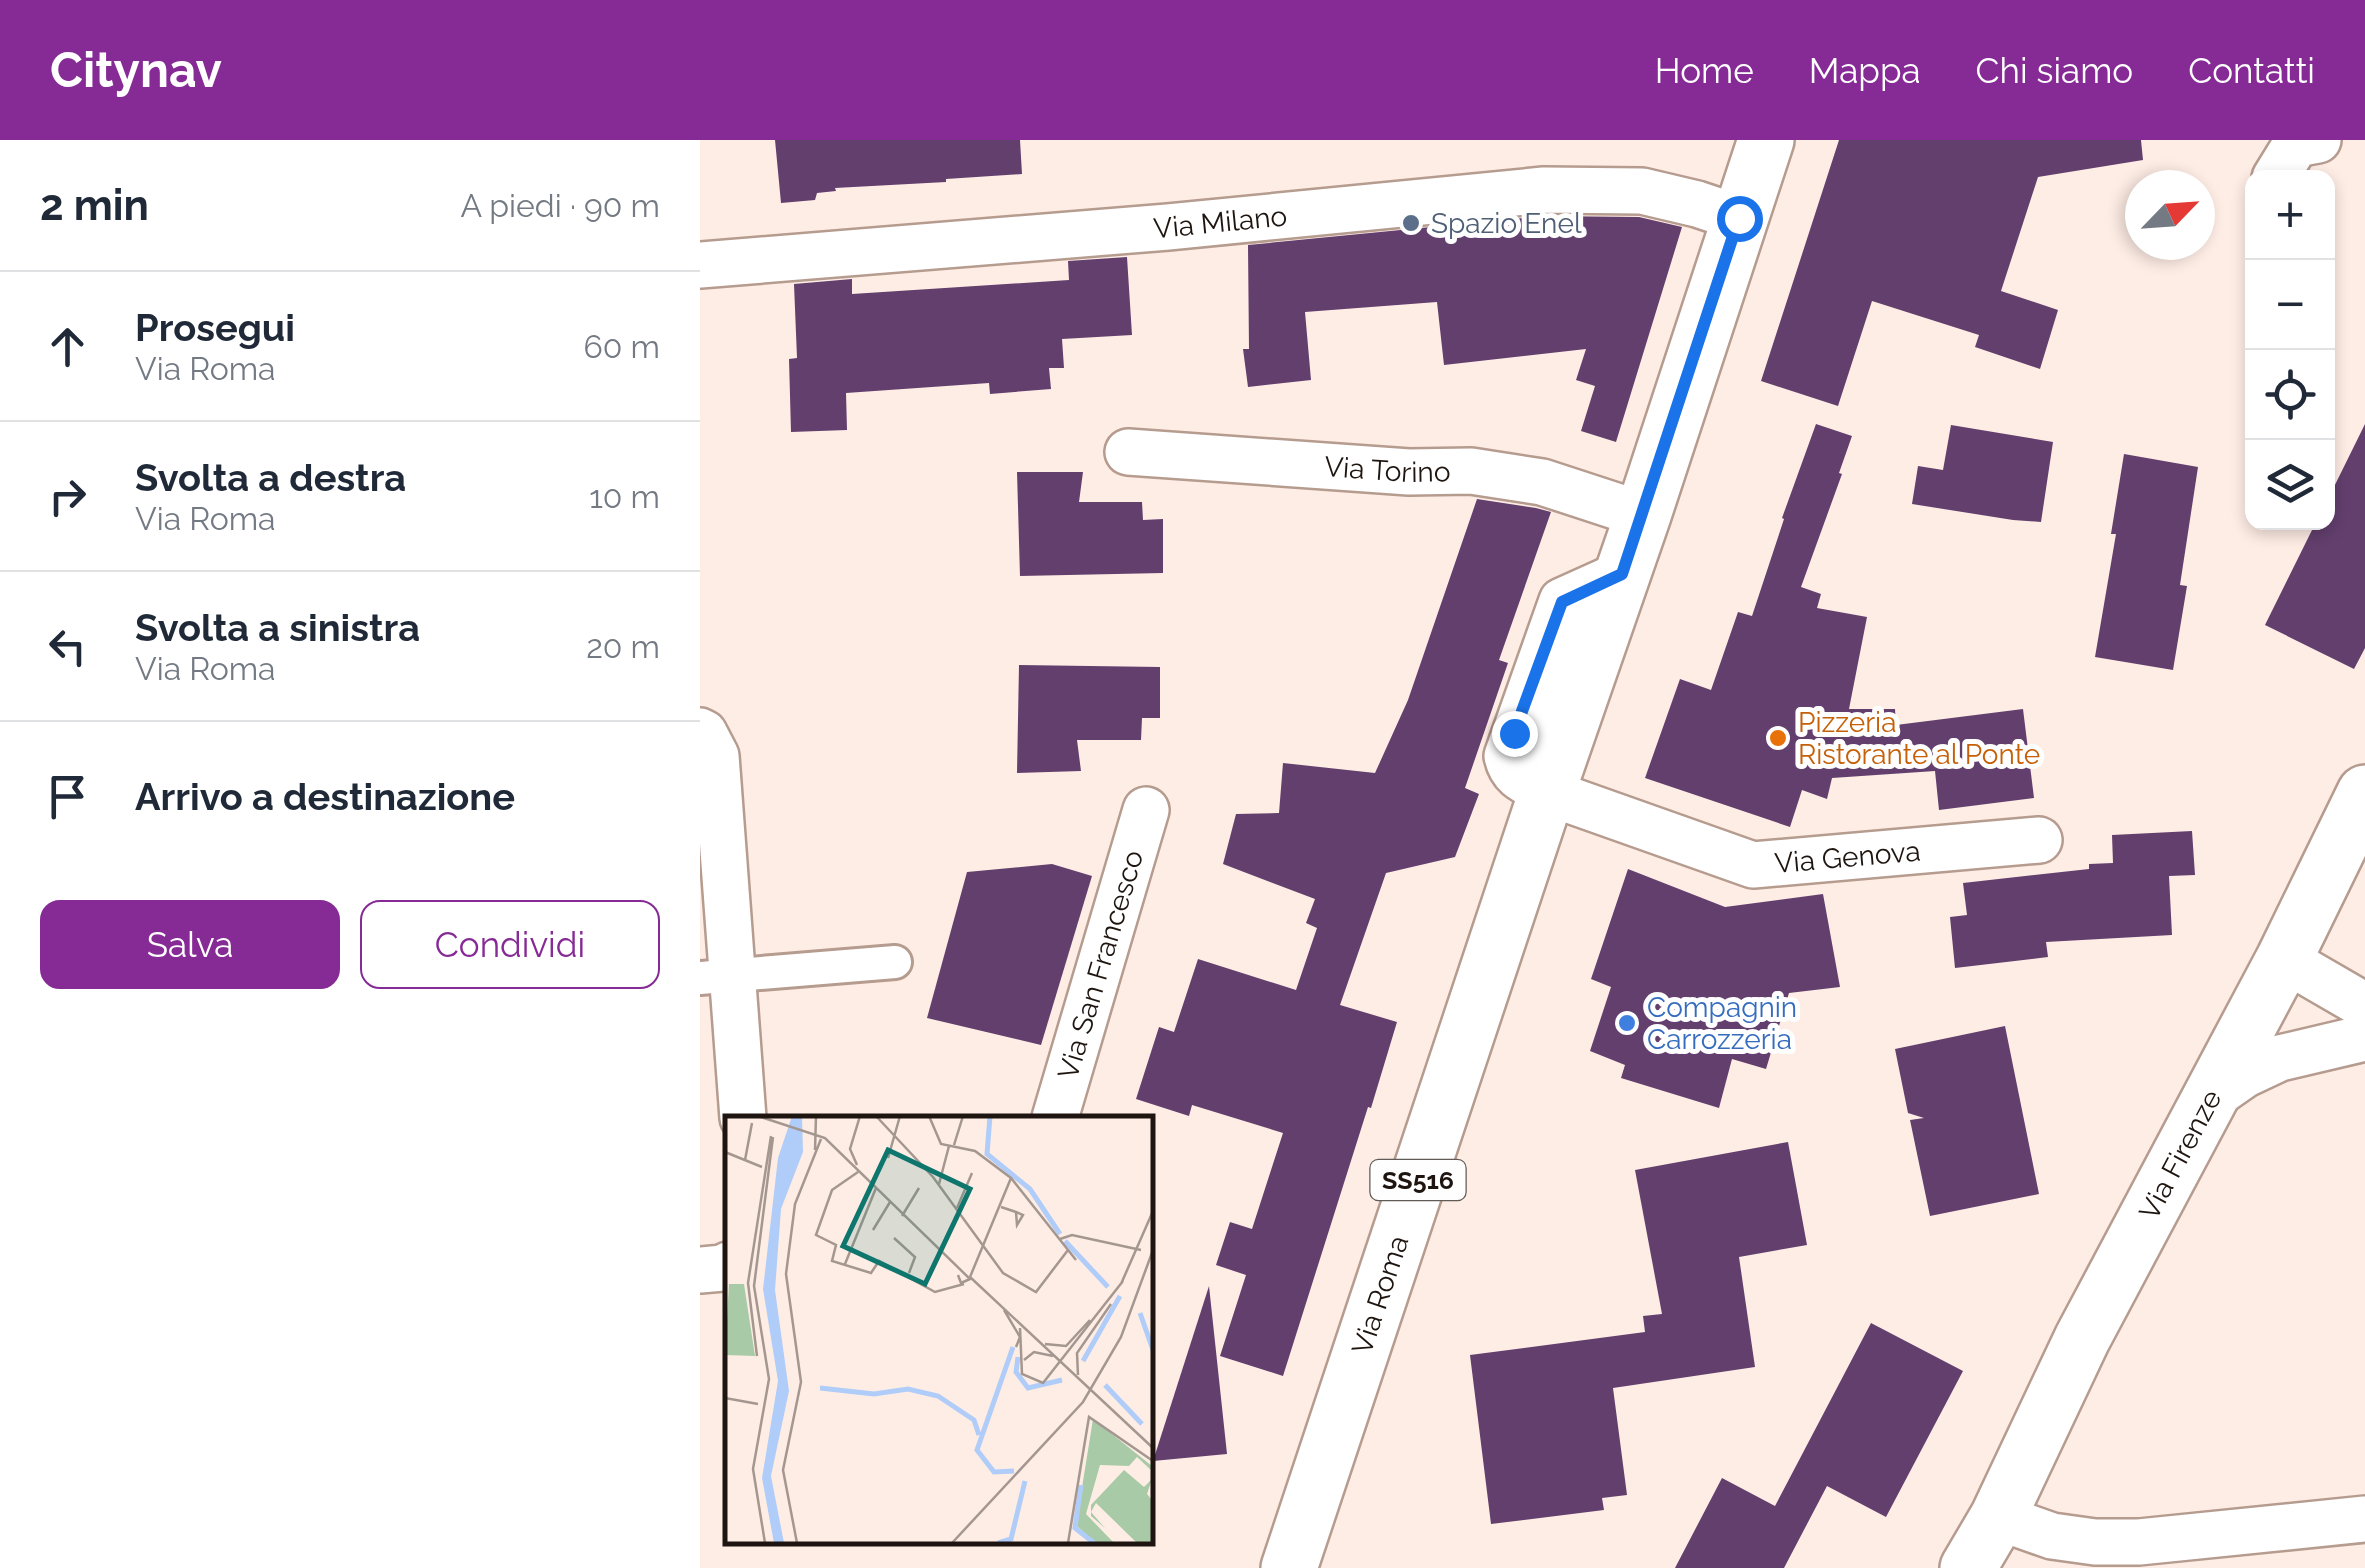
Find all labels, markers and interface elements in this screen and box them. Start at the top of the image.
text: Citynav [50,42,222,98]
text: Home [1655,50,1754,91]
text: Mappa [1809,50,1921,91]
text: Chi siamo [1976,50,2133,91]
text: Contatti [2188,50,2315,91]
north arrow [2125,170,2215,260]
map controls [2245,170,2335,530]
button: + [2245,170,2335,260]
text: 2 min [40,181,149,230]
text: A piedi · 90 m [461,187,660,224]
route start [1717,196,1763,242]
street label: Via Milano [1152,199,1289,245]
place label: Spazio Enel [1431,207,1582,240]
marker: Spazio Enel [1400,212,1422,234]
button: − [2245,260,2335,350]
text: Prosegui [135,305,295,350]
icon: ahead [40,319,95,374]
text: 60 m [584,328,660,365]
text: Via Roma [135,350,276,387]
button: locate [2245,350,2335,440]
button: layers [2245,440,2335,530]
street label: Via Torino [1323,450,1451,489]
text: Svolta a destra [135,455,406,500]
icon: right [40,469,95,524]
text: 10 m [589,478,660,515]
text: Via Roma [135,500,276,537]
text: Svolta a sinistra [135,605,420,650]
icon: left [40,619,95,674]
text: 20 m [586,628,660,665]
text: Via Roma [135,650,276,687]
place label: Pizzeria Ristorante al Ponte [1798,706,2040,771]
route end [1492,711,1538,757]
marker: Pizzeria Ristorante al Ponte [1767,727,1789,749]
icon: arrive [40,769,95,824]
text: Arrivo a destinazione [135,774,515,819]
street label: Via Genova [1773,834,1922,880]
street label: Via San Francesco [1051,846,1150,1083]
button: Salva [40,900,340,989]
button: Condividi [360,900,660,989]
place label: Compagnin Carrozzeria [1647,991,1797,1056]
marker: Compagnin Carrozzeria [1616,1012,1638,1034]
street label: Via Firenze [2132,1084,2228,1225]
inset map [725,1116,1152,1543]
road number: SS516 [1370,1160,1466,1200]
street label: Via Roma [1345,1231,1415,1358]

